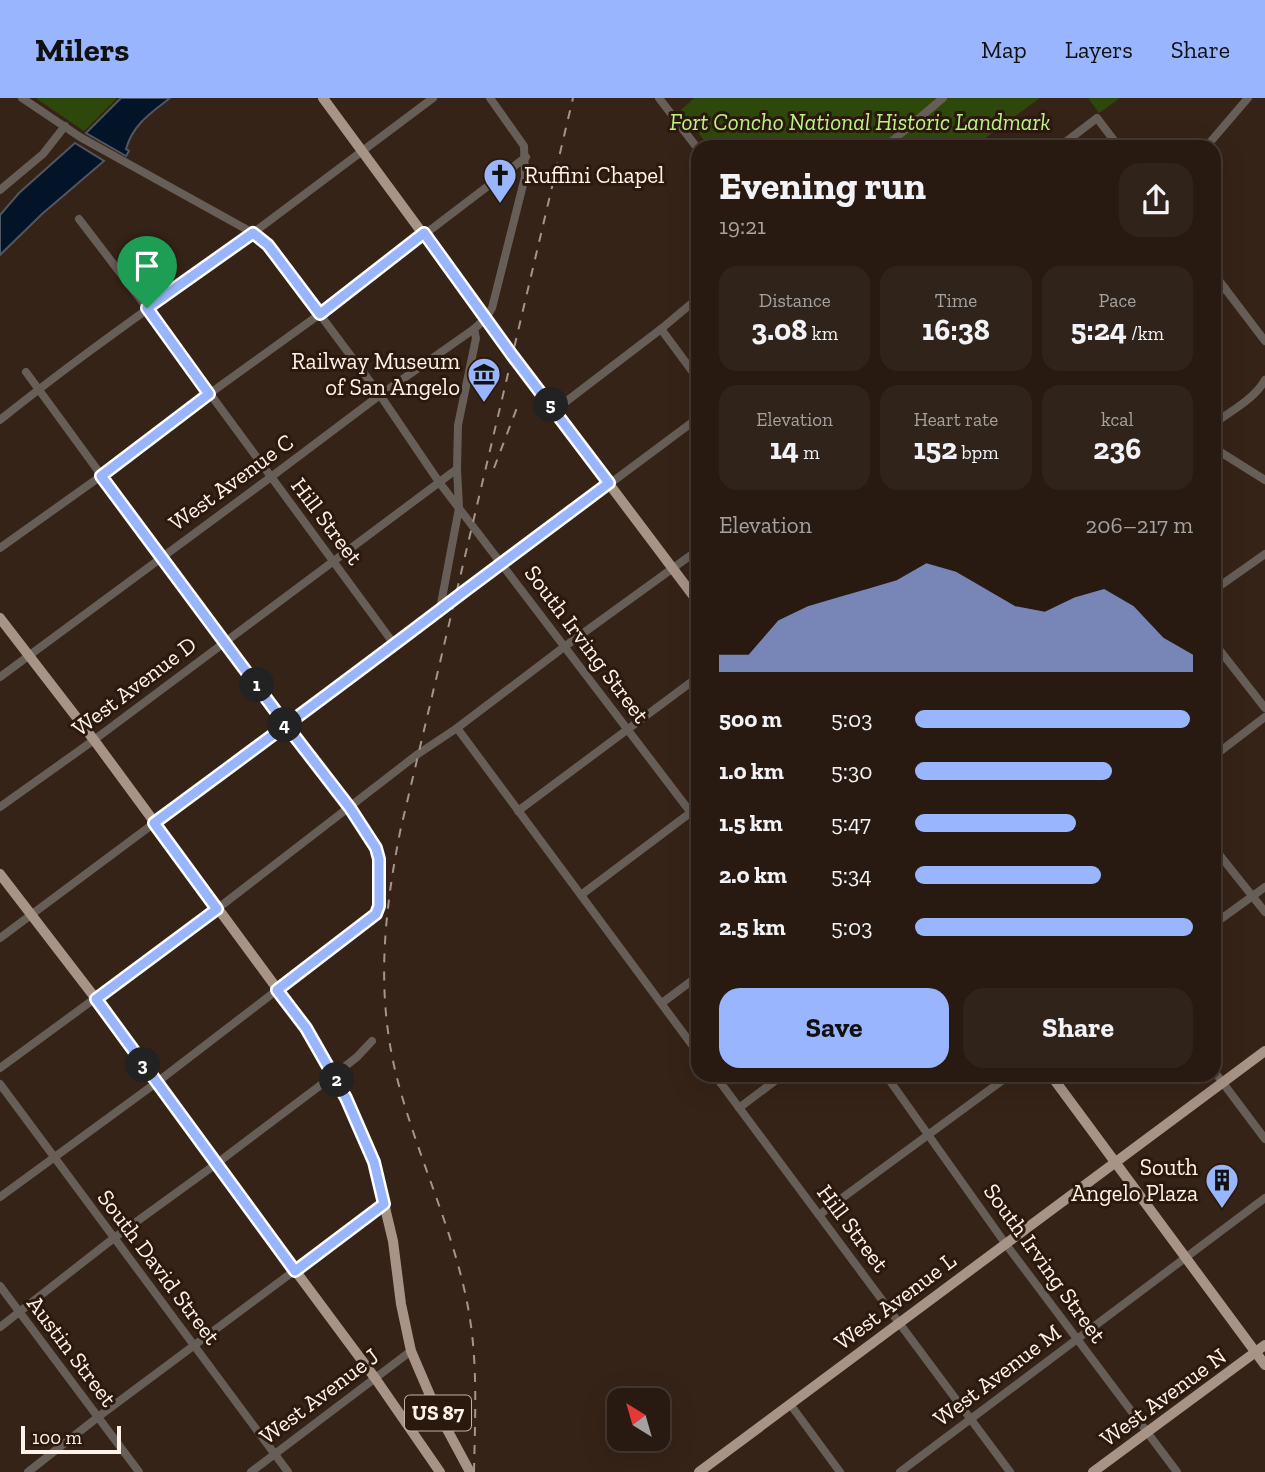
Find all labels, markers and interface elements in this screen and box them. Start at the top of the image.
text: Milers [35,30,129,69]
text: Map [981,35,1027,64]
text: Layers [1065,35,1133,64]
text: Share [1171,35,1230,64]
park label: Fort Concho National Historic Landmark [669,108,1051,136]
church icon: Ruffini Chapel [481,156,519,205]
place label: Ruffini Chapel [524,161,664,189]
text: Evening run [719,163,926,209]
button: share [1119,163,1193,237]
text: 19:21 [719,212,766,240]
pin [117,236,177,308]
icon: arrive [128,247,166,285]
text: Distance [759,289,831,312]
text: Time [935,289,977,312]
text: Pace [1098,289,1136,312]
text: 3.08 [751,312,808,348]
text: 16:38 [922,312,990,348]
text: 5:24 [1071,312,1127,348]
text: km [808,322,838,345]
text: /km [1127,322,1164,345]
place label: Railway Museum of San Angelo [291,347,460,401]
museum icon: Railway Museum of San Angelo [465,355,503,404]
pin: 5 [534,388,568,422]
text: 5 [546,393,555,416]
text: Elevation [756,408,833,431]
text: Heart rate [914,408,998,431]
text: kcal [1101,408,1134,431]
street label: West Avenue C [163,427,299,537]
text: 14 [770,431,799,467]
text: 152 [913,431,957,467]
text: 236 [1093,431,1141,467]
text: m [799,441,820,464]
text: bpm [957,441,999,464]
street label: Hill Street [285,472,369,570]
text: Elevation [719,511,812,539]
text: 206–217 m [1085,511,1193,539]
street label: South Irving Street [519,560,656,729]
street label: West Avenue D [66,630,202,742]
pin: 1 [240,668,274,702]
text: 1 [253,673,260,696]
text: 500 m [719,705,782,733]
text: 5:03 [831,705,872,733]
pin: 4 [268,708,302,742]
text: 4 [279,713,290,736]
text: 1.0 km [719,757,784,785]
text: 5:30 [831,757,872,785]
text: 1.5 km [719,809,783,837]
text: 5:47 [831,809,871,837]
text: 2.0 km [719,861,787,889]
text: 5:34 [831,861,872,889]
text: 2.5 km [719,913,786,941]
text: 5:03 [831,913,872,941]
button: Save [719,988,949,1068]
button: Share [963,988,1193,1068]
pin: 3 [125,1048,160,1082]
text: 3 [137,1053,148,1076]
pin: 2 [320,1062,354,1098]
text: 2 [331,1068,342,1091]
place label: South Angelo Plaza [1071,1153,1198,1207]
building icon: South Angelo Plaza [1203,1161,1241,1210]
street label: South Irving Street [978,1178,1112,1349]
street label: Hill Street [811,1179,895,1277]
street label: South David Street [92,1184,227,1350]
street label: West Avenue L [829,1246,962,1356]
street label: Austin Street [21,1290,123,1412]
street label: West Avenue M [928,1318,1066,1432]
street label: West Avenue J [254,1342,384,1450]
street label: West Avenue N [1094,1342,1232,1452]
north arrow [607,1388,670,1451]
map controls [607,1388,670,1451]
road number: US 87 [405,1396,471,1430]
scale bar [21,1423,121,1455]
text: 100 m [32,1426,82,1449]

